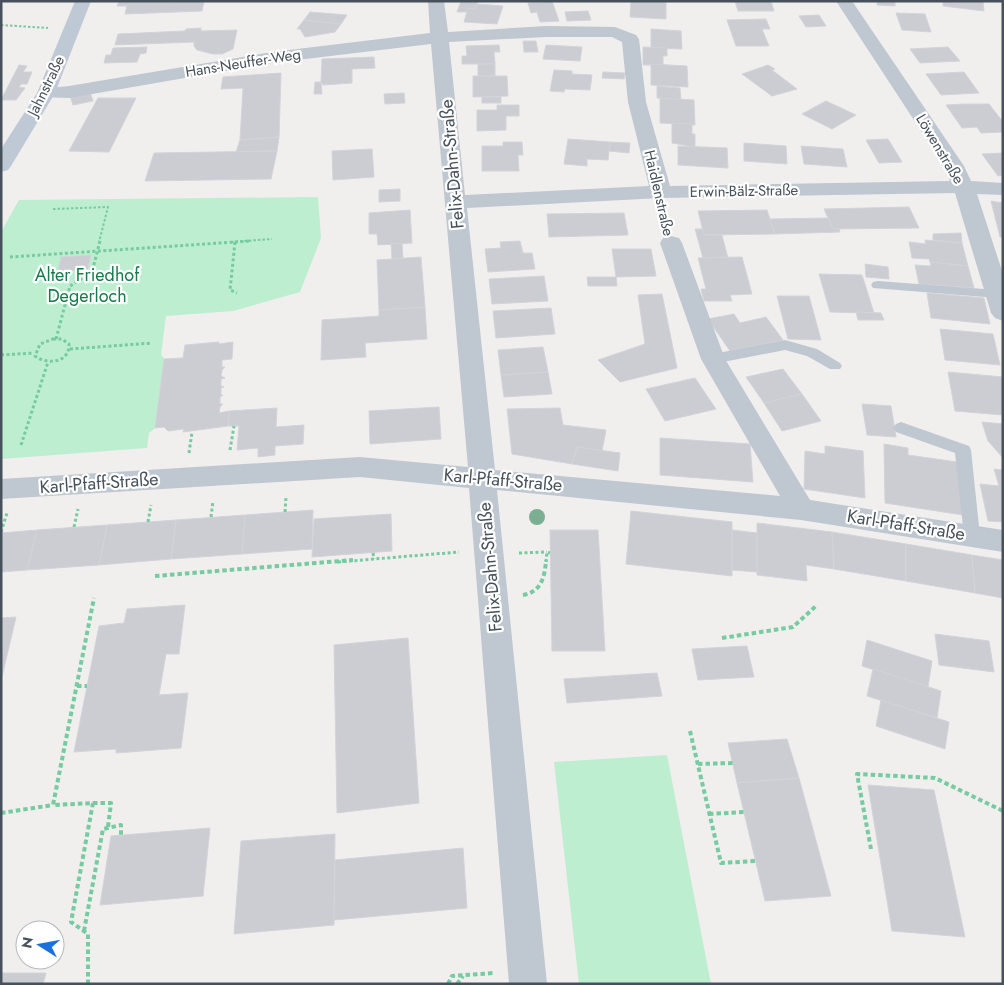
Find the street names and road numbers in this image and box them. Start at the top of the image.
street label: Hans-Neuffer-Weg [184,43,302,83]
street label: Jahnstraße [21,52,70,122]
street label: Felix-Dahn-Straße [433,98,471,230]
street label: Löwenstraße [910,110,970,189]
street label: Haidlenstraße [638,148,680,238]
street label: Erwin-Bälz-Straße [690,179,799,203]
street label: Karl-Pfaff-Straße [443,462,563,498]
street label: Karl-Pfaff-Straße [39,466,159,500]
street label: Felix-Dahn-Straße [471,501,509,633]
street label: Karl-Pfaff-Straße [845,503,967,547]

